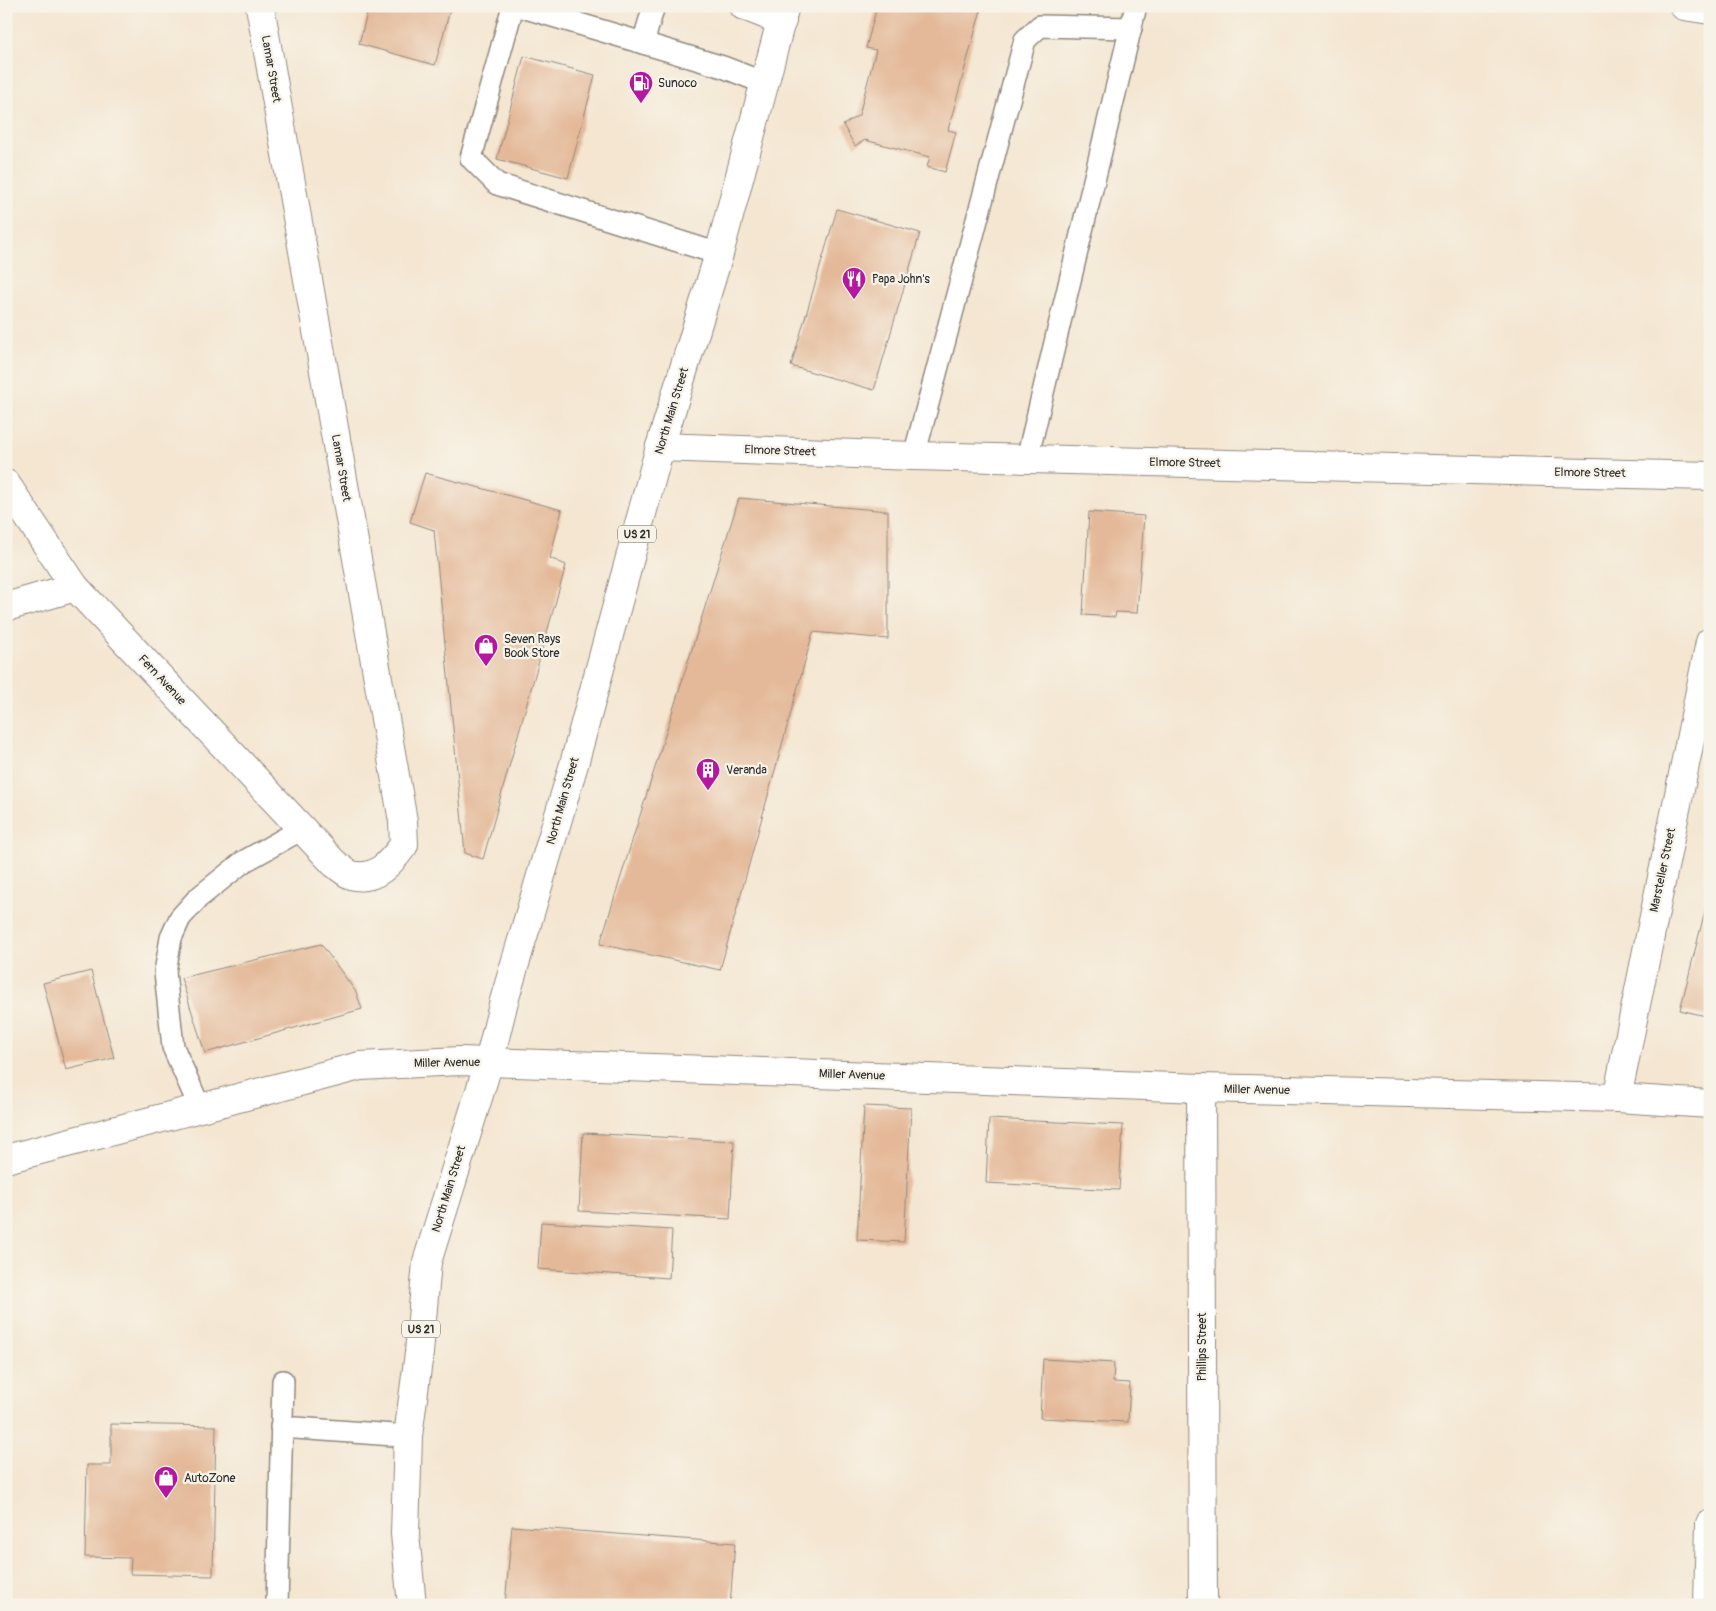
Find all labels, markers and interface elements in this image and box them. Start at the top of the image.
street label: Lamar Street [258,34,284,104]
fuel station icon: Sunoco [628,70,654,104]
place label: Sunoco [658,76,698,91]
restaurant icon: Papa John's [841,266,867,300]
place label: Papa John's [872,272,931,287]
street label: North Main Street [652,366,692,456]
street label: Lamar Street [328,433,354,503]
street label: Elmore Street [744,442,816,460]
street label: Elmore Street [1149,455,1221,471]
street label: Elmore Street [1554,465,1626,481]
road number: US 21 [618,526,656,542]
place label: Seven Rays Book Store [504,632,561,661]
shop icon: Seven Rays Book Store [473,633,499,667]
street label: Fern Avenue [135,652,189,708]
street label: North Main Street [543,755,583,846]
building icon: Veranda [695,757,721,791]
place label: Veranda [726,763,767,778]
street label: Marsteller Street [1647,826,1679,913]
street label: Miller Avenue [414,1055,480,1071]
street label: Miller Avenue [819,1066,885,1084]
street label: Miller Avenue [1224,1082,1290,1098]
street label: North Main Street [429,1144,469,1234]
street label: Phillips Street [1195,1313,1210,1381]
road number: US 21 [402,1320,440,1338]
shop icon: AutoZone [153,1465,179,1499]
place label: AutoZone [184,1471,235,1486]

